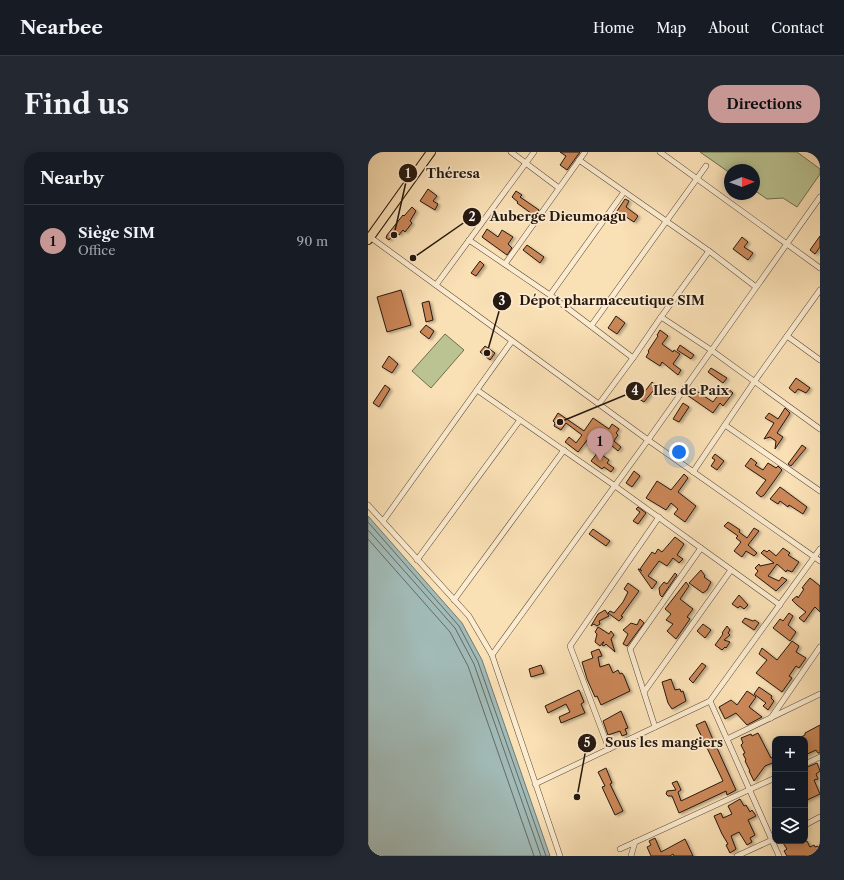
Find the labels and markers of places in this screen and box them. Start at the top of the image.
callout: Théresa [398,161,488,186]
callout: Auberge Dieumoagu [462,204,634,229]
callout: Dépot pharmaceutique SIM [492,288,713,313]
callout: Iles de Paix [625,378,737,403]
pin: 1 [587,428,613,461]
callout: Sous les mangiers [577,730,731,755]

